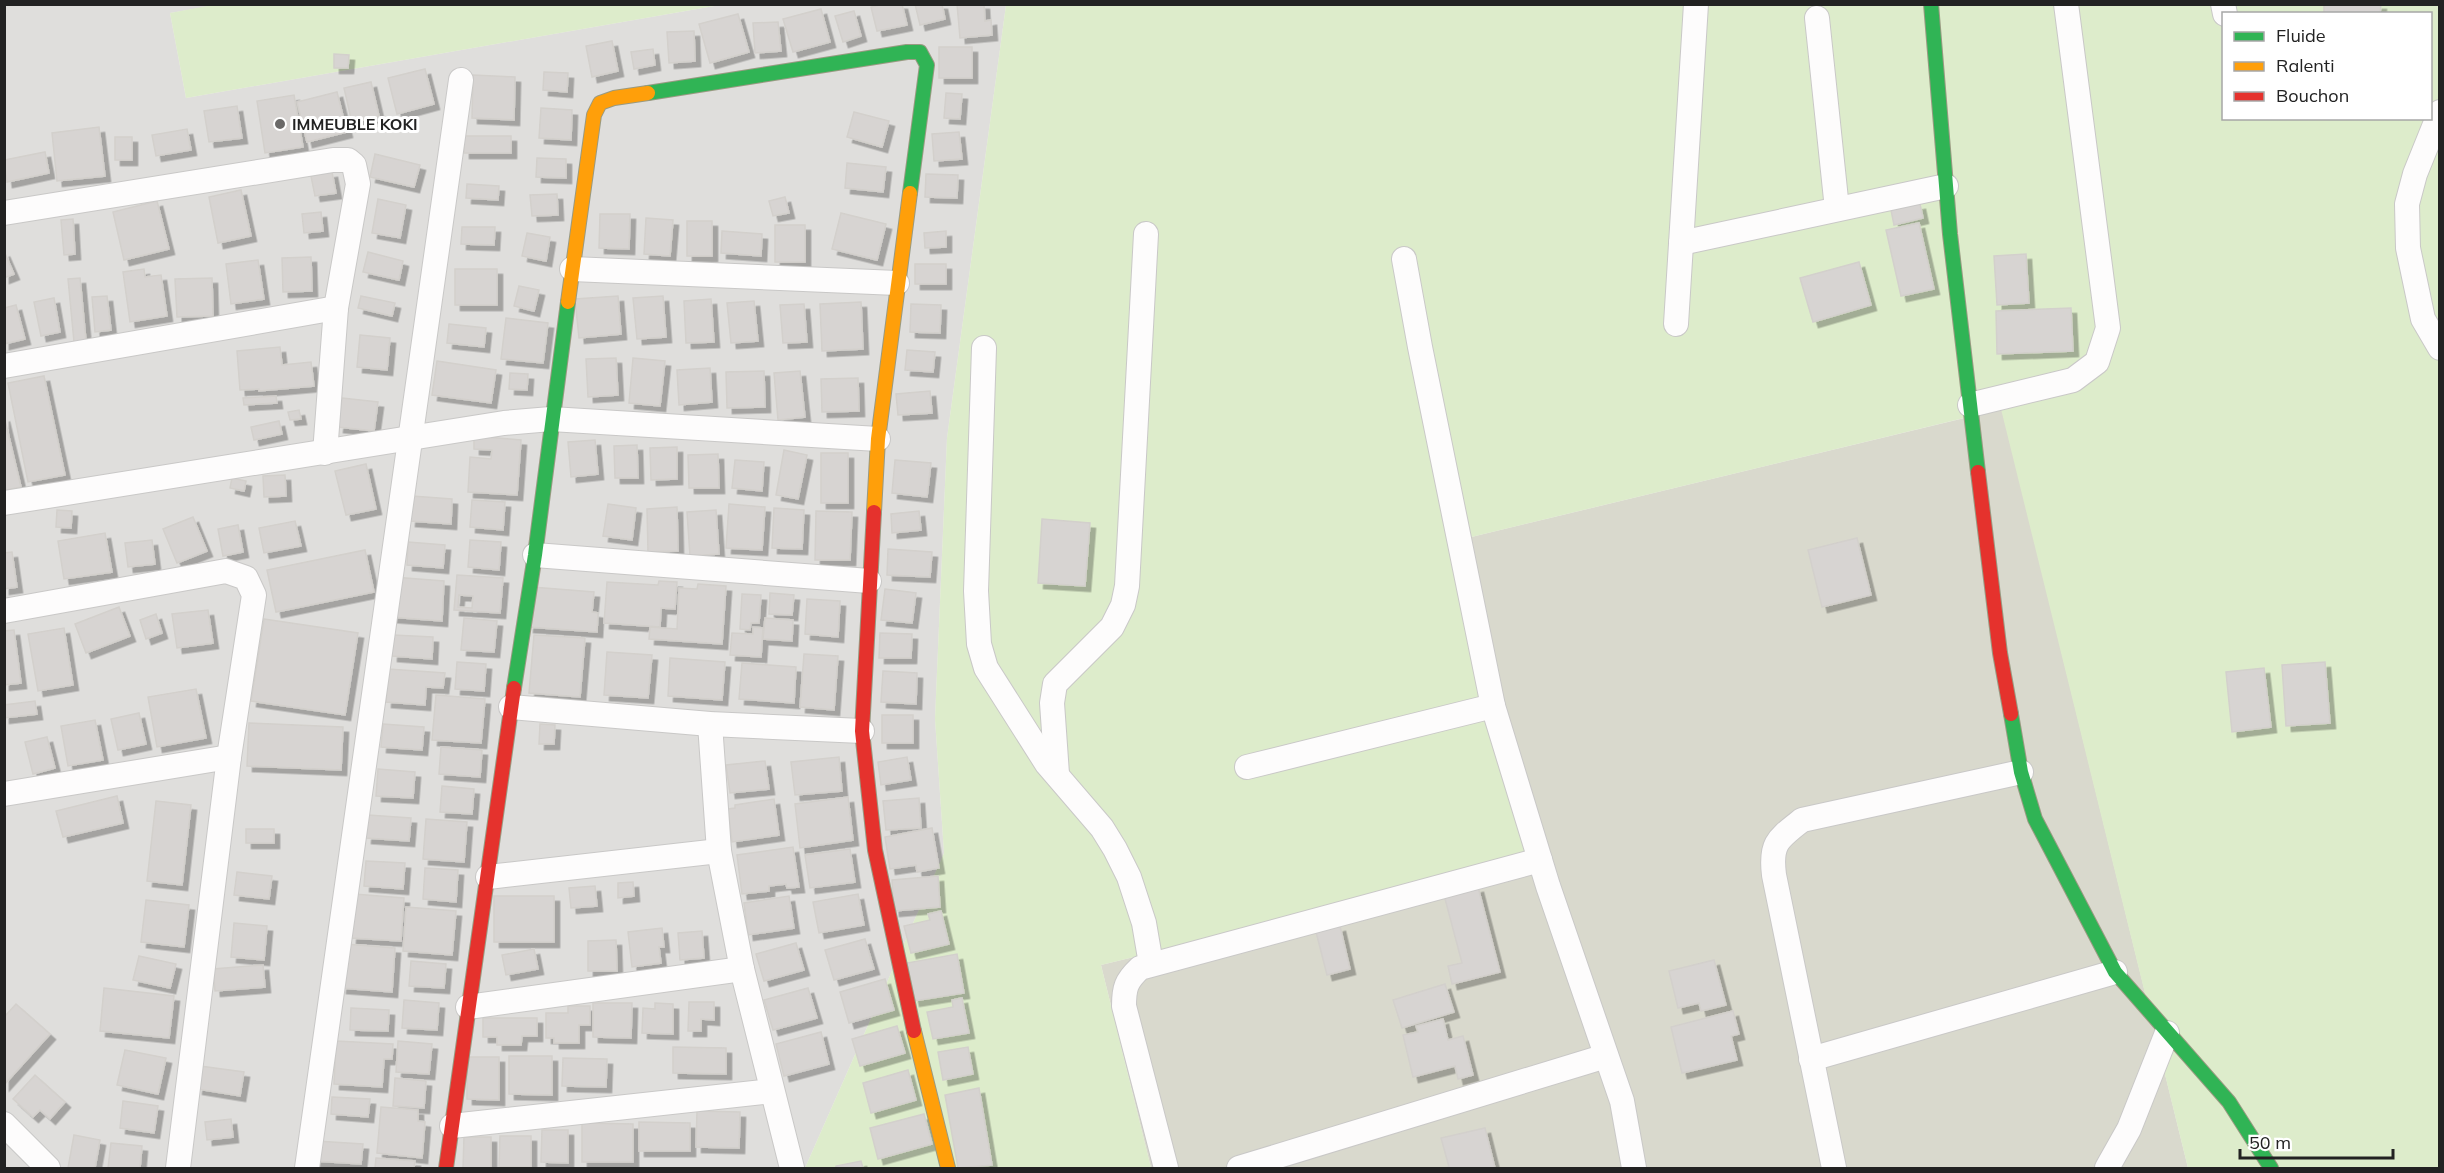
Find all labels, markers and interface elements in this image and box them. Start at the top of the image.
legend [2222,12,2432,120]
text: Fluide [2276,24,2326,47]
text: Ralenti [2276,54,2334,77]
text: Bouchon [2276,84,2349,107]
place label: IMMEUBLE KOKI [292,114,418,134]
marker: IMMEUBLE KOKI [273,117,287,131]
scale bar [2240,1122,2393,1160]
text: 50 m [2249,1131,2291,1154]

